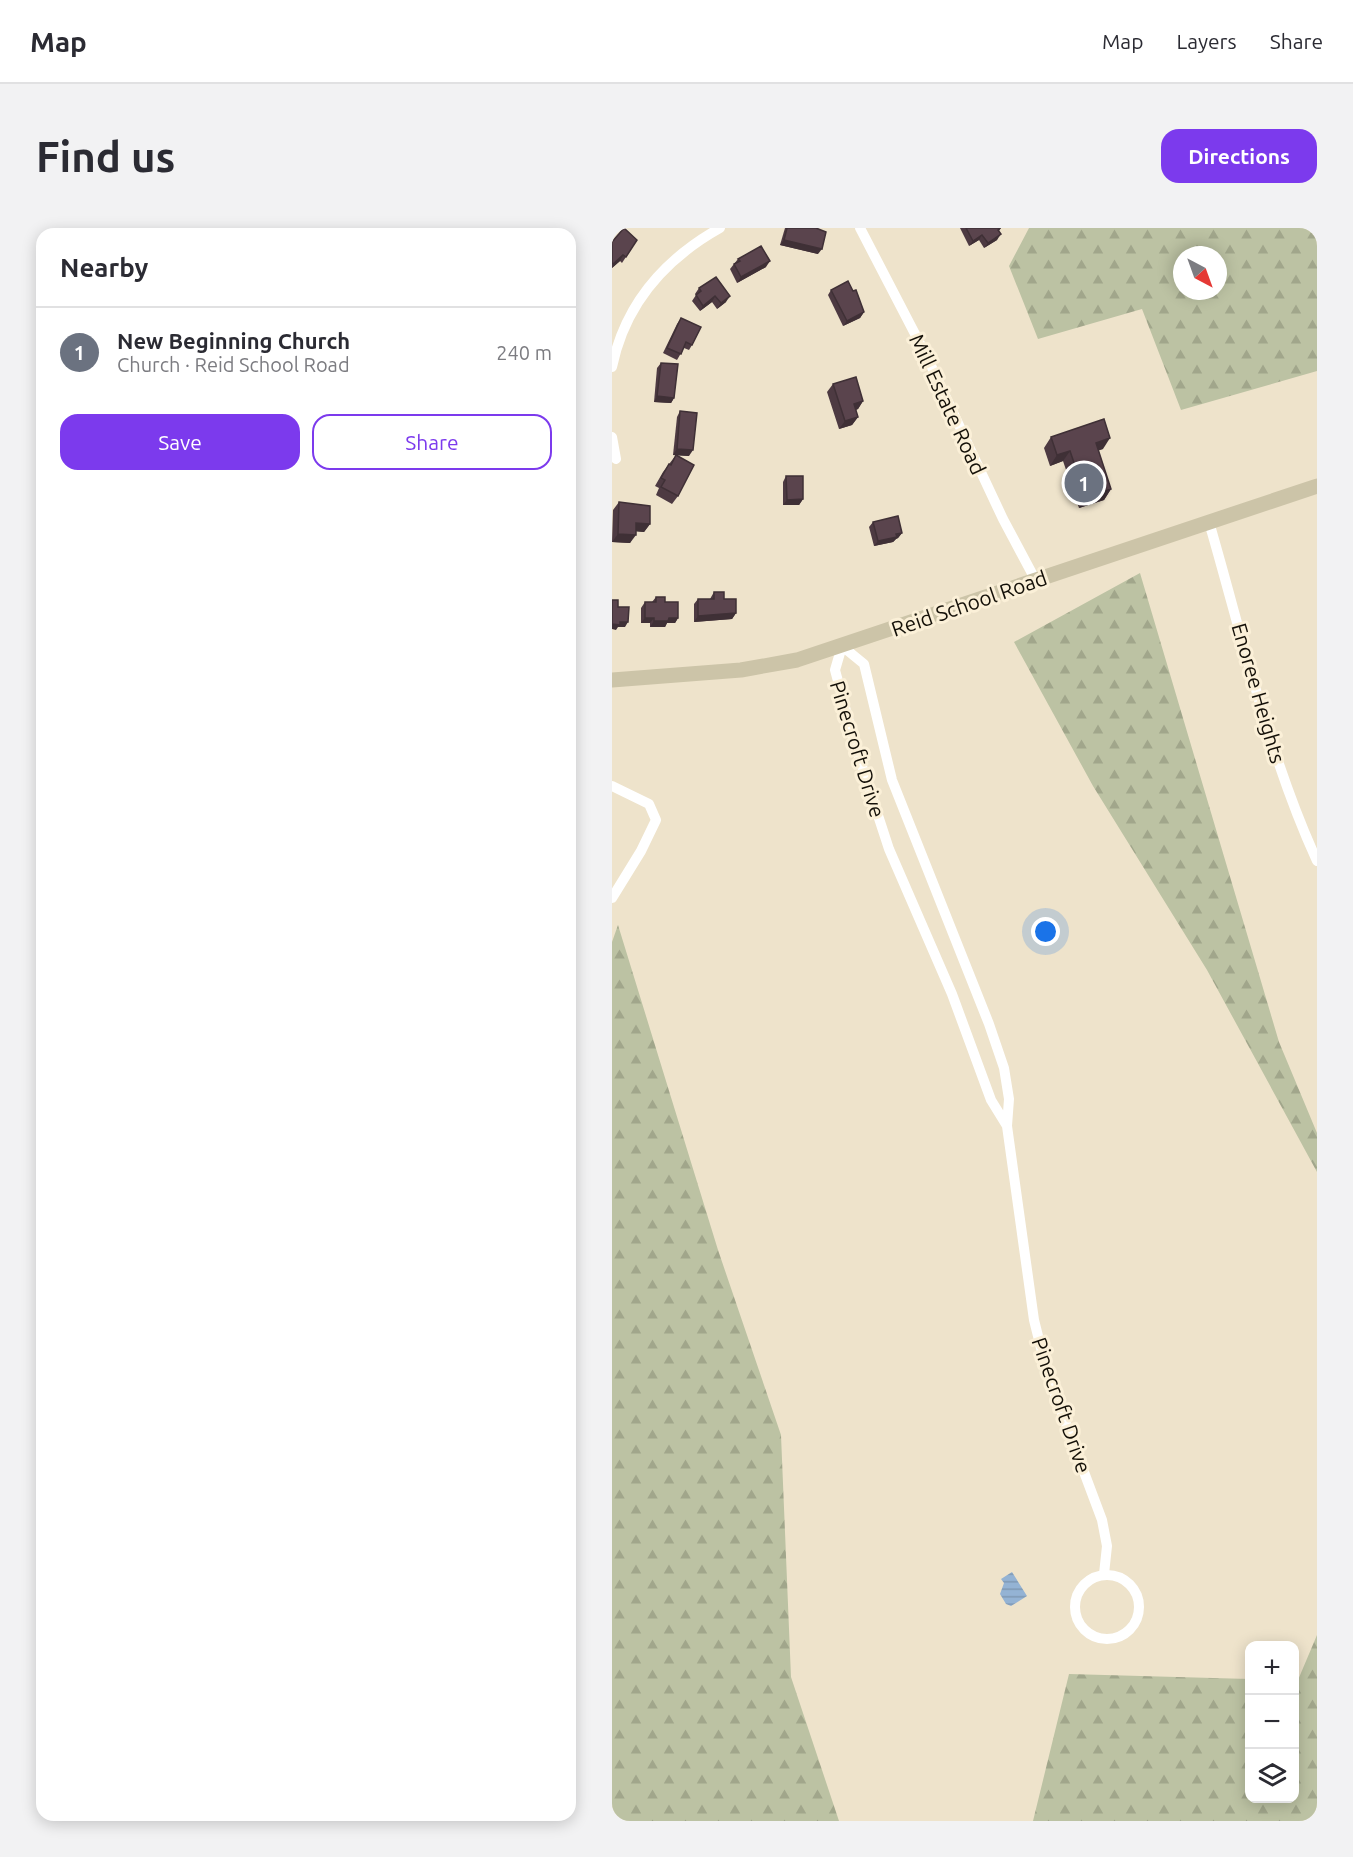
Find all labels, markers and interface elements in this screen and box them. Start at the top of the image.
text: Map [30,26,87,57]
text: Map [1102,29,1143,53]
text: Layers [1176,29,1237,53]
text: Share [1270,29,1323,53]
button: Directions [1161,129,1317,183]
text: Find us [36,133,175,180]
north arrow [1173,246,1227,300]
text: Nearby [60,253,148,282]
text: New Beginning Church [117,328,350,353]
street label: Mill Estate Road [905,330,991,478]
text: 1 [74,341,85,364]
text: 240 m [496,341,552,364]
text: Church · Reid School Road [117,353,350,376]
button: Save [60,414,300,470]
button: Share [312,414,552,470]
pin: 1 [1064,460,1104,506]
street label: Reid School Road [888,565,1050,641]
street label: Enoree Heights [1228,620,1290,766]
street label: Pinecroft Drive [826,678,890,820]
your location [1031,917,1060,946]
street label: Pinecroft Drive [1028,1334,1096,1476]
map controls [1245,1641,1299,1803]
button: + [1245,1641,1299,1695]
button: − [1245,1695,1299,1749]
button: layers [1245,1749,1299,1803]

